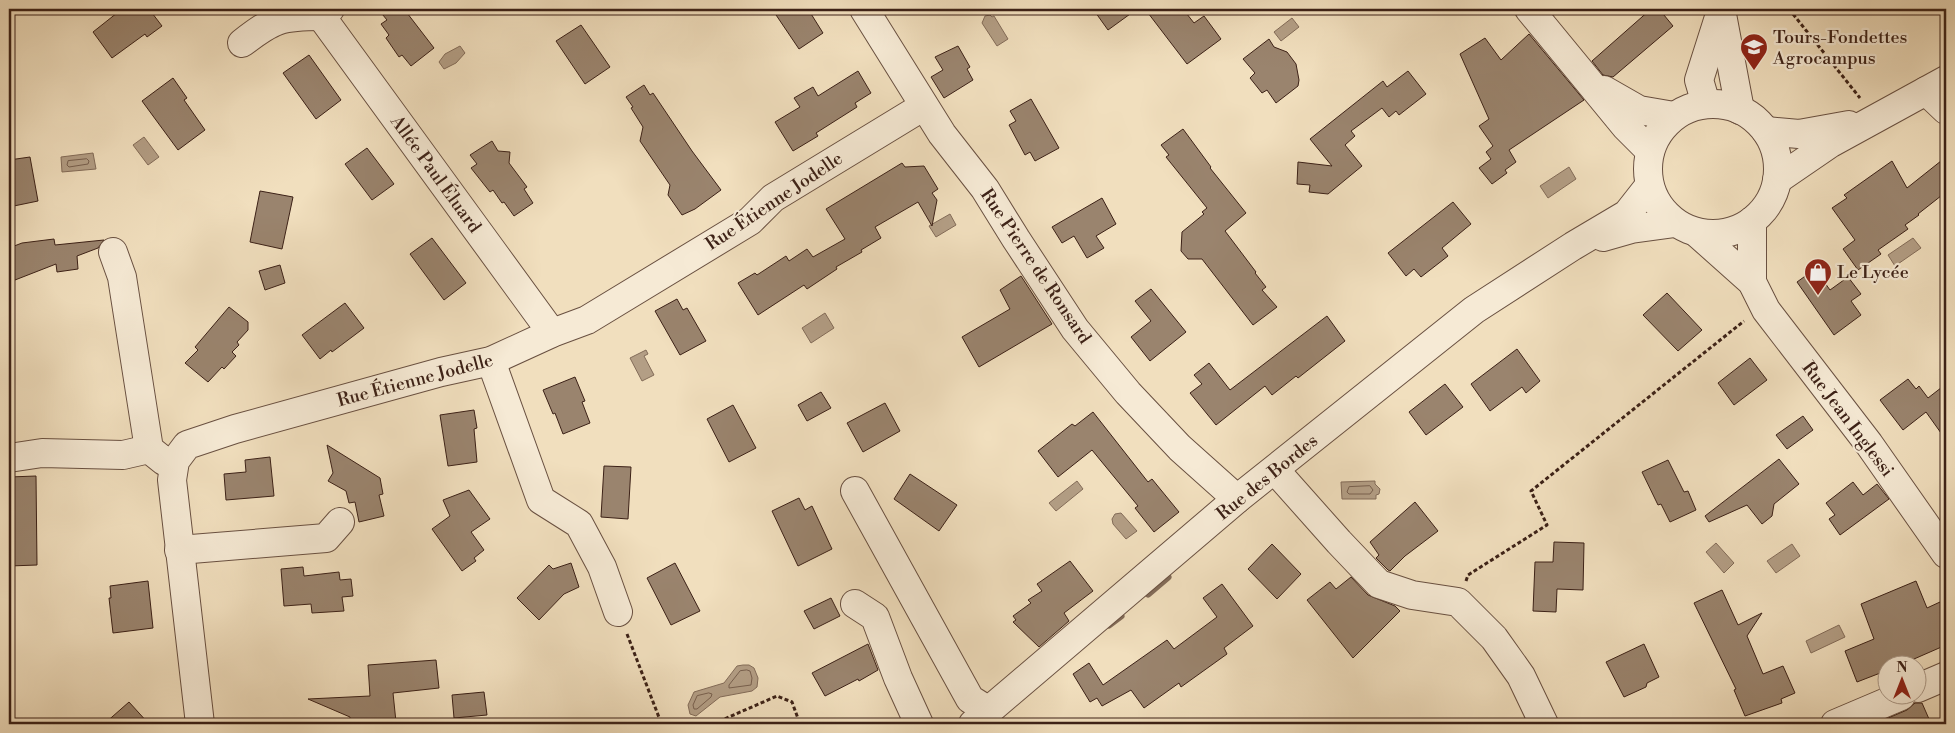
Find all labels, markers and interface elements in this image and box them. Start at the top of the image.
place label: Tours-Fondettes Agrocampus [1772,26,1908,70]
school or university icon: Tours-Fondettes Agrocampus [1739,32,1769,71]
street label: Allée Paul Éluard [385,110,486,238]
street label: Rue Étienne Jodelle [701,147,847,256]
street label: Rue Pierre de Ronsard [975,184,1097,349]
shop icon: Le Lycée [1803,257,1833,296]
place label: Le Lycée [1837,261,1909,284]
street label: Rue Étienne Jodelle [335,349,496,412]
street label: Rue Jean Inglessi [1797,357,1899,482]
street label: Rue des Bordes [1212,429,1323,525]
north arrow [1878,656,1928,706]
text: N [1896,659,1908,677]

